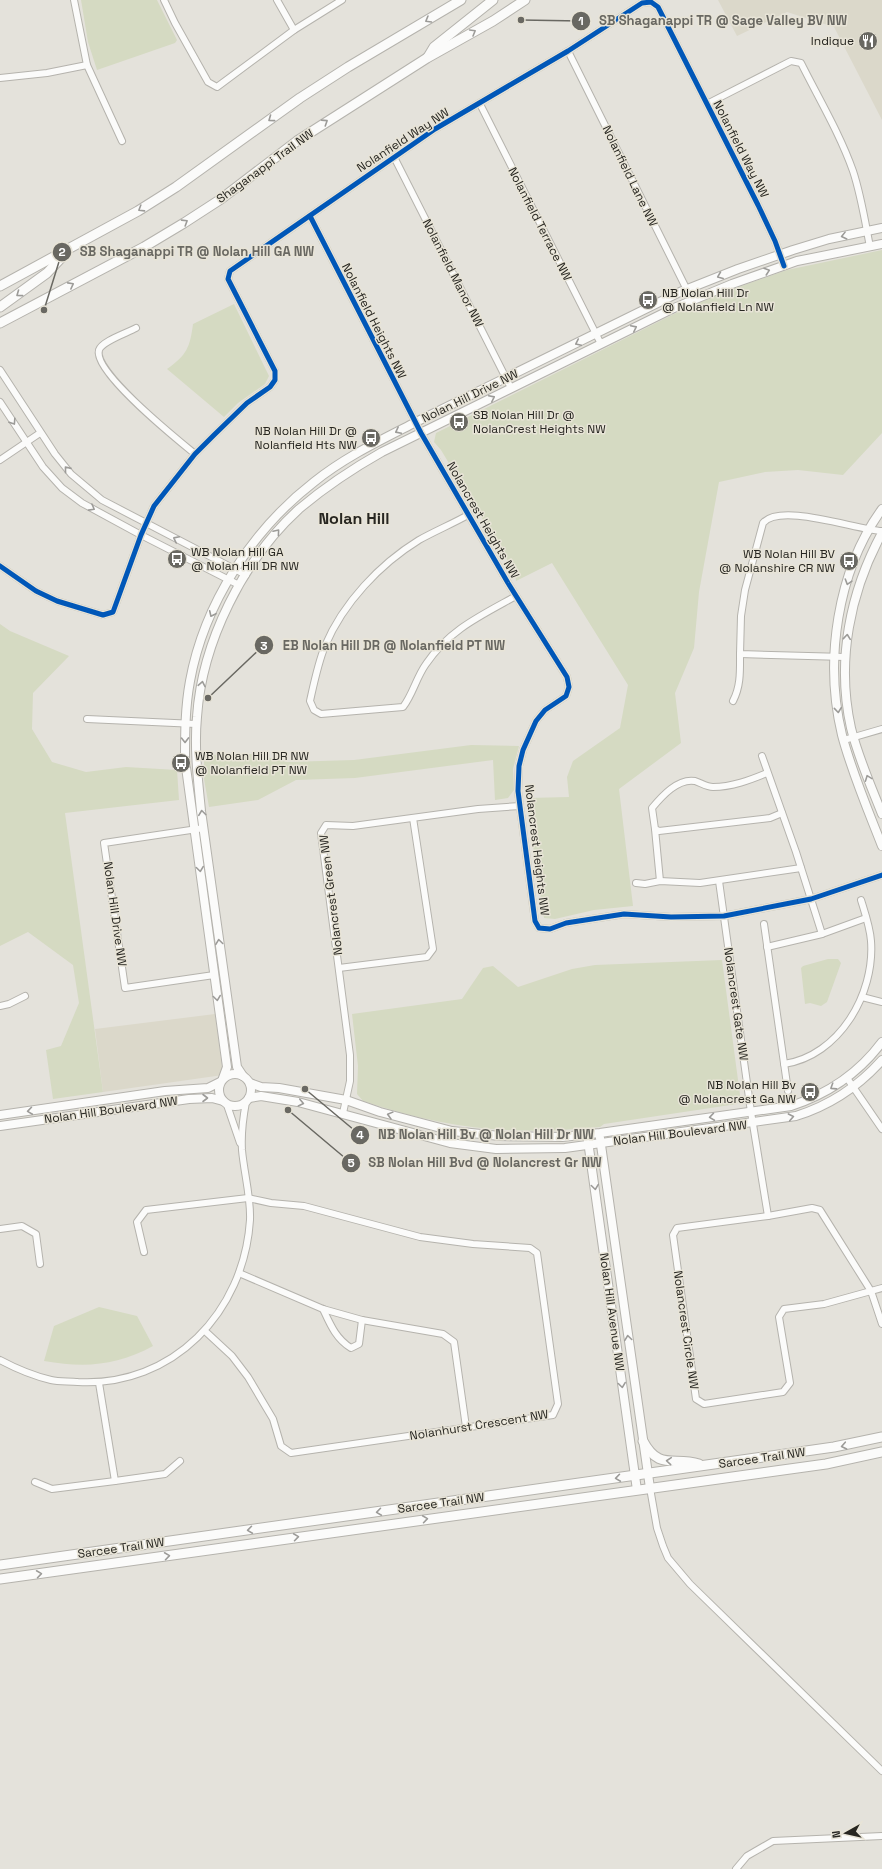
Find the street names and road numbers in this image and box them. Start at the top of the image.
street label: Nolanfield Way NW [710,98,773,201]
street label: Nolanfield Way NW [354,104,453,176]
street label: Nolanfield Lane NW [599,123,662,230]
street label: Shaganappi Trail NW [213,125,317,207]
street label: Nolanfield Terrace NW [504,165,576,284]
street label: Nolanfield Manor NW [419,216,487,330]
street label: Nolanfield Heights NW [338,261,410,382]
street label: Nolan Hill Drive NW [419,365,521,426]
street label: Nolancrest Heights NW [443,459,523,582]
street label: Nolancrest Heights NW [521,783,553,917]
street label: Nolancrest Green NW [316,833,346,956]
street label: Nolan Hill Drive NW [100,861,130,968]
street label: Nolancrest Gate NW [720,946,752,1062]
street label: Nolan Hill Boulevard NW [43,1093,179,1127]
street label: Nolan Hill Boulevard NW [612,1117,748,1149]
street label: Nolan Hill Avenue NW [596,1252,628,1373]
street label: Nolancrest Circle NW [670,1270,702,1391]
street label: Nolanhurst Crescent NW [408,1406,550,1444]
street label: Sarcee Trail NW [718,1444,807,1472]
street label: Sarcee Trail NW [397,1489,486,1517]
street label: Sarcee Trail NW [77,1534,166,1562]

